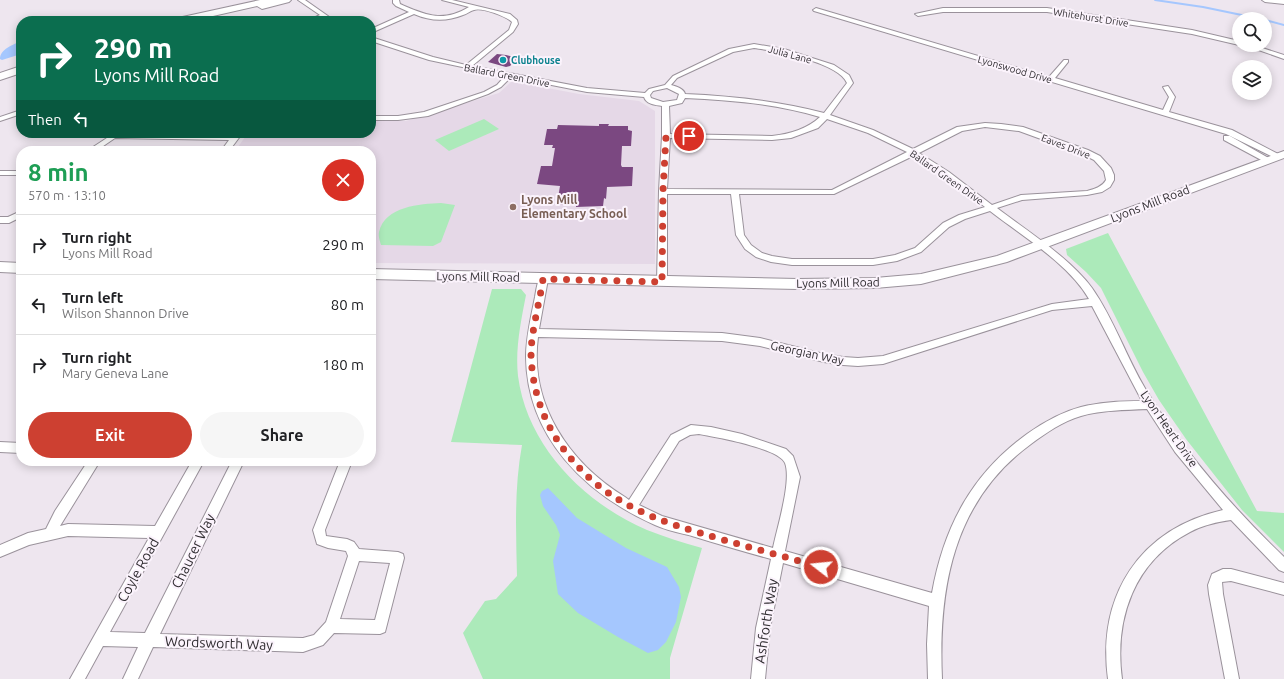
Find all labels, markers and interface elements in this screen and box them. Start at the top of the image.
street label: Whitehurst Drive [1052,6,1129,29]
map controls [1232,12,1272,100]
button: search [1232,12,1272,52]
icon: right [28,32,80,84]
text: 290 m [94,32,172,63]
street label: Julia Lane [767,43,813,66]
street label: Lyonswood Drive [976,54,1053,85]
marker: Clubhouse [498,55,508,65]
place label: Clubhouse [511,55,561,66]
button: layers [1232,60,1272,100]
street label: Ballard Green Drive [463,62,551,89]
text: Lyons Mill Road [94,65,219,85]
icon: left [70,108,92,130]
text: Then [28,111,62,128]
pin [672,119,706,153]
icon: arrive [678,125,700,147]
street label: Eaves Drive [1040,132,1092,161]
street label: Ballard Green Drive [908,148,985,207]
text: 8 min [28,159,89,186]
button: close [322,159,364,201]
street label: Lyons Mill Road [1108,182,1191,225]
text: 570 m · 13:10 [28,188,106,202]
place label: Lyons Mill Elementary School [521,193,627,220]
marker: Lyons Mill Elementary School [508,202,518,212]
text: Turn right [62,229,132,246]
icon: right [28,234,50,256]
text: 290 m [322,236,364,253]
text: Lyons Mill Road [62,246,153,260]
street label: Lyons Mill Road [436,269,520,284]
street label: Lyons Mill Road [796,275,880,290]
text: Turn left [62,289,123,306]
icon: left [28,294,50,316]
text: 80 m [331,296,364,313]
text: Wilson Shannon Drive [62,306,189,320]
street label: Georgian Way [769,338,845,367]
text: Turn right [62,349,132,366]
icon: right [28,354,50,376]
text: 180 m [322,356,364,373]
text: Mary Geneva Lane [62,366,169,380]
street label: Lyon Heart Drive [1138,388,1201,469]
button: Exit [28,412,192,458]
button: Share [200,412,364,458]
street label: Chaucer Way [168,511,218,591]
street label: Coyle Road [114,535,162,605]
position arrow [800,546,842,588]
street label: Ashforth Way [751,577,781,664]
street label: Wordsworth Way [165,633,274,653]

